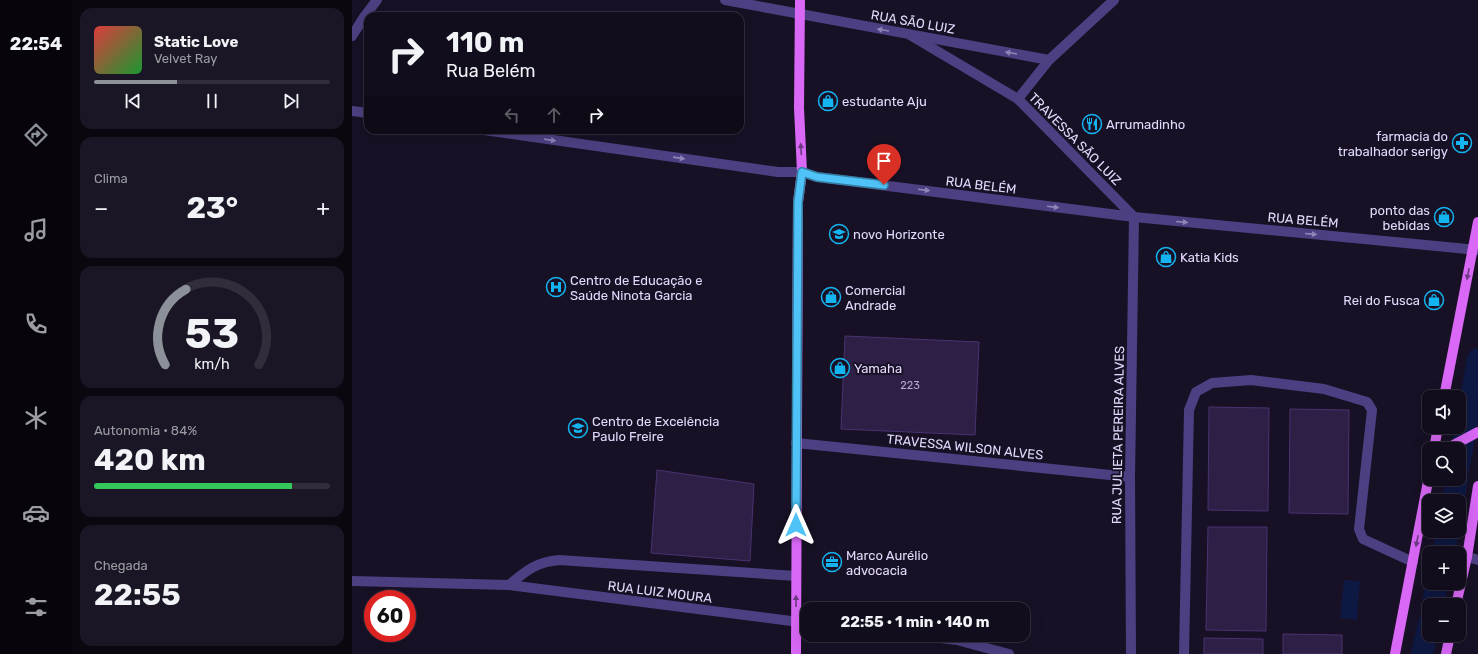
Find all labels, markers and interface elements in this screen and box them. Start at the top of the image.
street label: RUA SÃO LUIZ [870,7,956,37]
text: 110 m [446,26,524,59]
one-way arrow [877,26,889,32]
icon: right [380,28,432,80]
text: 22:54 [10,33,62,55]
text: Static Love [154,33,238,51]
one-way arrow [1005,50,1017,56]
text: Velvet Ray [154,51,217,66]
text: Rua Belém [446,60,536,82]
icon: previous [122,90,144,112]
icon: pause [201,90,223,112]
icon: next [280,90,302,112]
shop icon: estudante Aju [817,90,839,112]
street label: TRAVESSA SÃO LUIZ [1026,90,1124,188]
place label: estudante Aju [842,94,927,109]
icon: left [501,104,523,126]
icon: ahead [543,104,565,126]
icon: right [585,104,607,126]
restaurant icon: Arrumadinho [1081,113,1103,135]
place label: Arrumadinho [1106,117,1185,132]
icon: directions [22,121,50,149]
place label: farmacia do trabalhador serigy [1338,129,1448,160]
pharmacy icon: farmacia do trabalhador serigy [1451,132,1473,154]
one-way arrow [544,137,556,143]
one-way arrow [798,143,805,155]
pin [867,144,901,185]
icon: arrive [873,150,895,172]
one-way arrow [673,155,685,161]
text: Clima [94,171,128,186]
street label: RUA BELÉM [945,173,1017,197]
one-way arrow [918,187,930,193]
text: 23° [186,190,238,226]
text: − [94,195,108,222]
text: + [316,195,330,222]
place label: ponto das bebidas [1370,203,1430,233]
one-way arrow [1047,204,1059,210]
shop icon: ponto das bebidas [1433,206,1455,228]
street label: RUA BELÉM [1267,209,1339,231]
icon: music [22,216,50,244]
one-way arrow [1176,218,1188,225]
school or university icon: novo Horizonte [828,223,850,245]
place label: novo Horizonte [853,227,945,242]
one-way arrow [1305,231,1317,237]
shop icon: Katia Kids [1155,246,1177,268]
place label: Katia Kids [1180,250,1239,265]
one-way arrow [1465,268,1471,280]
place label: Centro de Educação e Saúde Ninota Garcia [570,273,702,303]
hospital icon: Centro de Educação e Saúde Ninota Garcia [545,276,567,298]
place label: Comercial Andrade [845,283,905,313]
shop icon: Comercial Andrade [820,286,842,308]
shop icon: Rei do Fusca [1423,289,1445,311]
place label: Rei do Fusca [1343,293,1420,308]
text: 53 [185,309,239,358]
icon: phone [22,310,50,338]
street label: RUA JULIETA PEREIRA ALVES [1109,346,1127,524]
text: km/h [194,356,230,373]
shop icon: Yamaha [829,357,851,379]
place label: Yamaha [854,361,902,376]
house number: 223 [900,379,920,392]
map controls [1422,390,1466,642]
button: sound [1422,390,1466,434]
icon: climate [22,404,50,432]
place label: Centro de Excelência Paulo Freire [592,414,719,444]
school or university icon: Centro de Excelência Paulo Freire [567,417,589,439]
text: Autonomia · 84% [94,423,197,438]
street label: TRAVESSA WILSON ALVES [886,431,1044,463]
text: 420 km [94,442,206,478]
button: search [1422,442,1466,486]
button: layers [1422,494,1466,538]
icon: car [22,499,50,527]
position arrow [775,504,817,546]
one-way arrow [1413,535,1419,548]
button: + [1422,546,1466,590]
place label: Marco Aurélio advocacia [846,548,928,578]
office icon: Marco Aurélio advocacia [821,551,843,573]
text: Chegada [94,558,148,573]
text: 22:55 [94,577,181,613]
street label: RUA LUIZ MOURA [607,578,713,606]
speed limit sign: 60 [364,590,416,642]
icon: filters [22,593,50,621]
one-way arrow [793,594,799,607]
button: − [1422,598,1466,642]
text: 22:55 · 1 min · 140 m [840,613,990,631]

